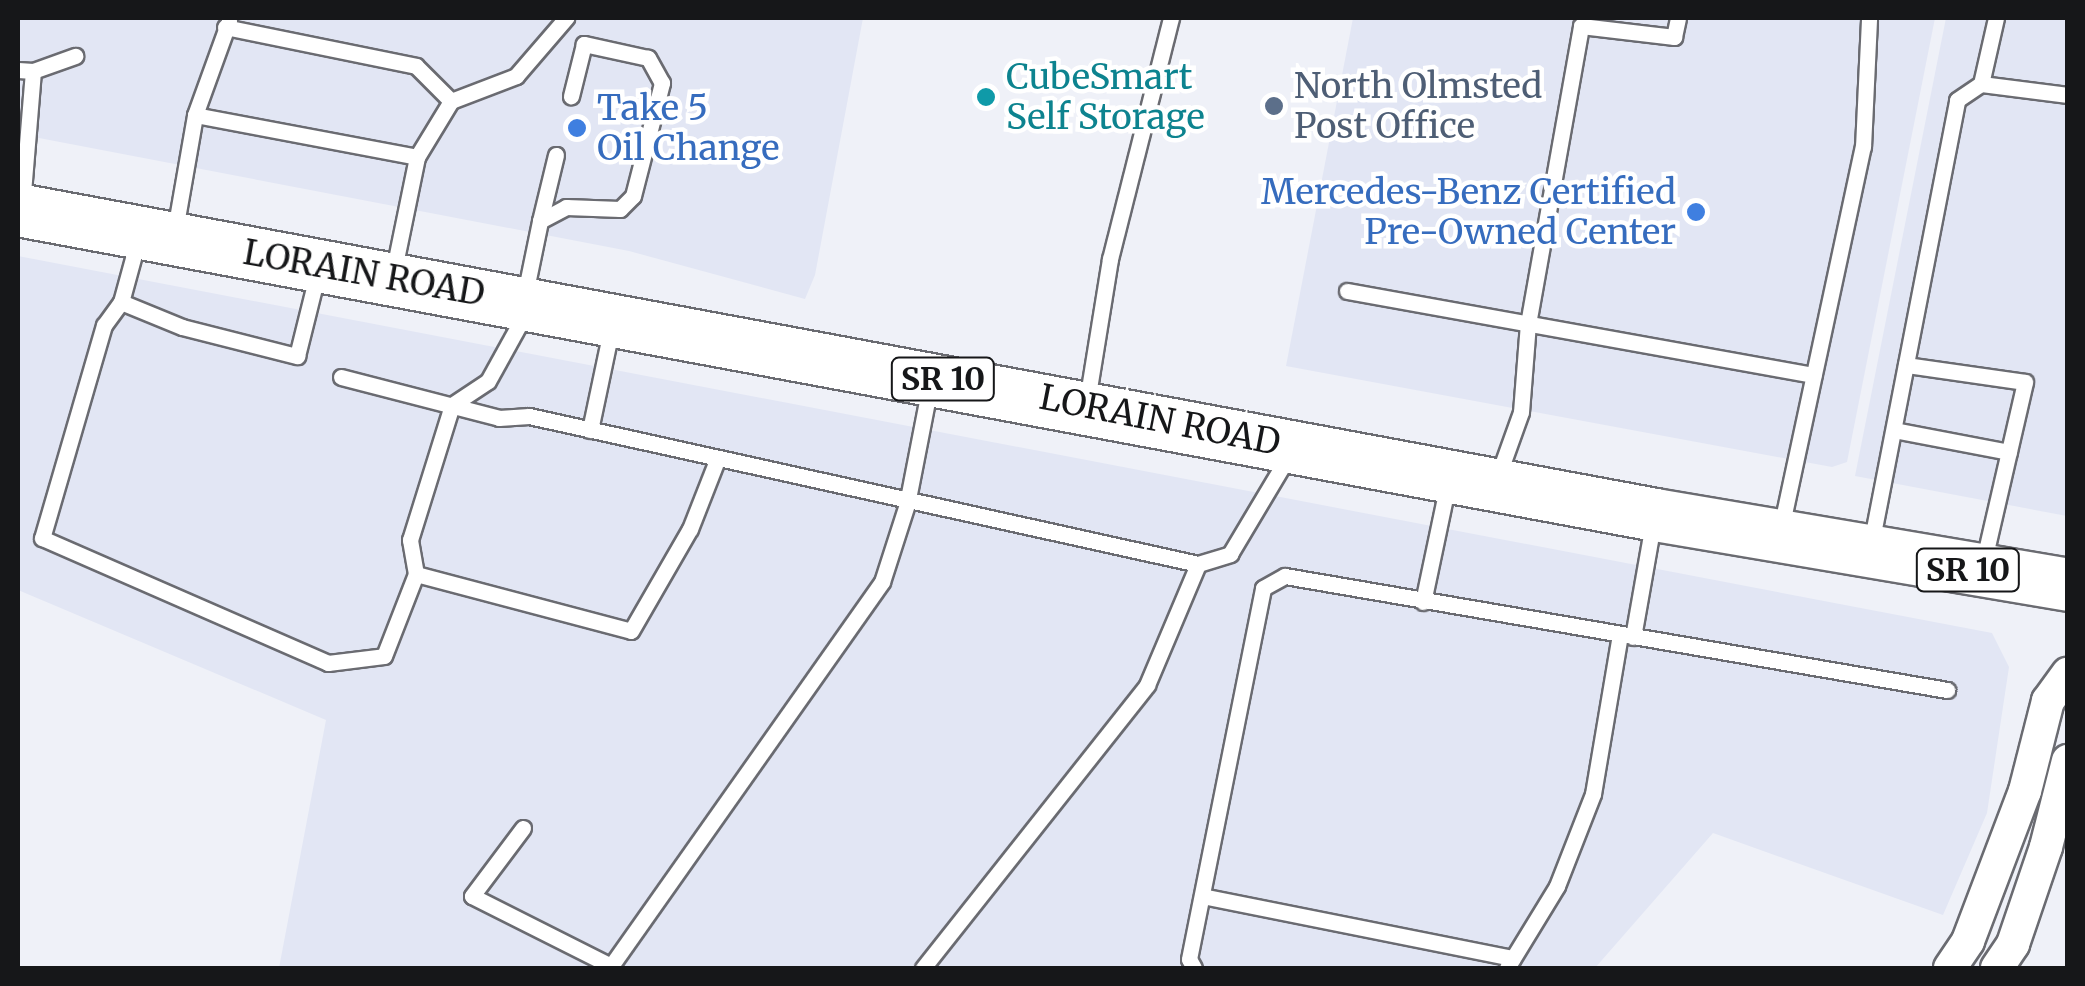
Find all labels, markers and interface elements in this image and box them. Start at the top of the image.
place label: CubeSmart Self Storage [1006,56,1205,138]
place label: North Olmsted Post Office [1294,65,1542,147]
marker: CubeSmart Self Storage [975,86,997,108]
place label: Take 5 Oil Change [597,87,779,169]
marker: North Olmsted Post Office [1263,95,1285,117]
marker: Take 5 Oil Change [566,117,588,139]
place label: Mercedes-Benz Certified Pre-Owned Center [1261,171,1676,253]
marker: Mercedes-Benz Certified Pre-Owned Center [1685,201,1707,223]
street label: LORAIN ROAD [240,231,488,315]
road number: SR 10 [890,352,996,406]
street label: LORAIN ROAD [1036,376,1284,464]
road number: SR 10 [1916,543,2020,597]

